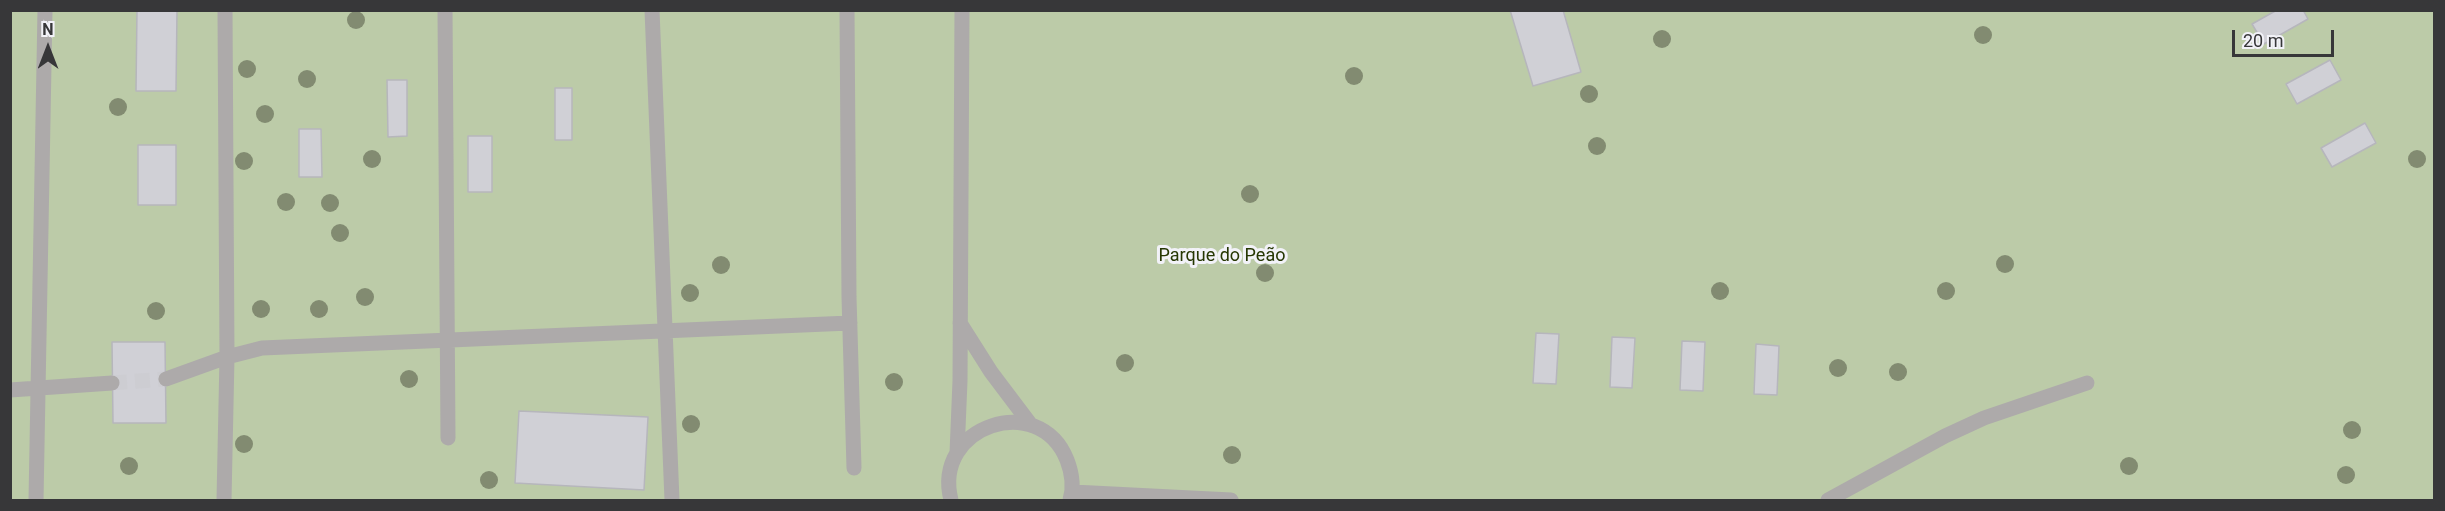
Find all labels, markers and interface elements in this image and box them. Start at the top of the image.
north arrow [18,18,78,78]
scale bar [2235,18,2337,56]
text: N [42,20,54,39]
text: 20 m [2243,30,2283,51]
park label: Parque do Peão [1159,245,1285,267]

